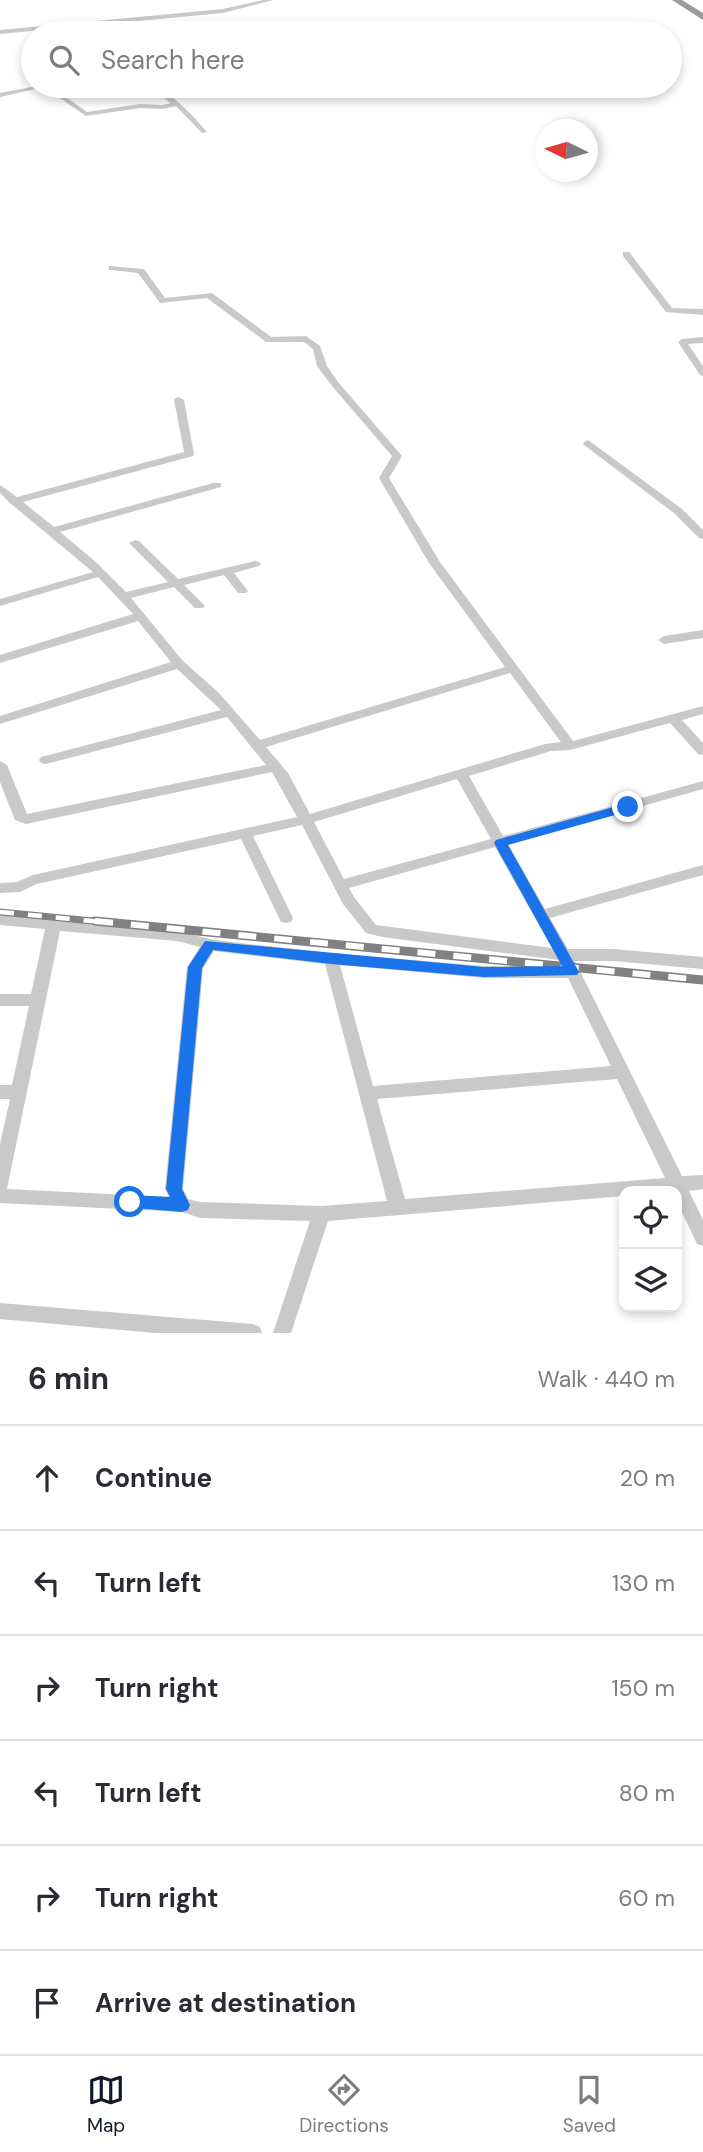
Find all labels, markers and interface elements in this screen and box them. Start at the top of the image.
search box [21,21,682,98]
icon: search [45,41,83,79]
text: Search here [101,43,244,77]
north arrow [535,119,598,182]
route end [612,791,643,822]
route start [114,1186,145,1217]
map controls [619,1186,682,1312]
button: locate [619,1186,682,1249]
button: layers [619,1249,682,1312]
text: 6 min [28,1359,109,1398]
text: Walk · 440 m [538,1364,675,1394]
icon: ahead [28,1459,66,1497]
text: Continue [95,1461,212,1495]
text: 20 m [620,1463,675,1493]
icon: left [28,1564,66,1602]
text: Turn left [95,1566,202,1600]
text: 130 m [612,1568,675,1598]
icon: right [28,1669,66,1707]
text: Turn right [95,1671,219,1705]
text: 150 m [611,1673,675,1703]
icon: left [28,1774,66,1812]
text: Turn left [95,1776,202,1810]
text: 80 m [619,1778,675,1808]
icon: right [28,1879,66,1917]
text: Turn right [95,1881,219,1915]
text: 60 m [618,1883,675,1913]
icon: arrive [28,1984,66,2022]
text: Arrive at destination [95,1986,356,2020]
tab: Map [87,2071,125,2138]
tab: Directions [299,2071,389,2138]
tab: Saved [563,2071,616,2138]

